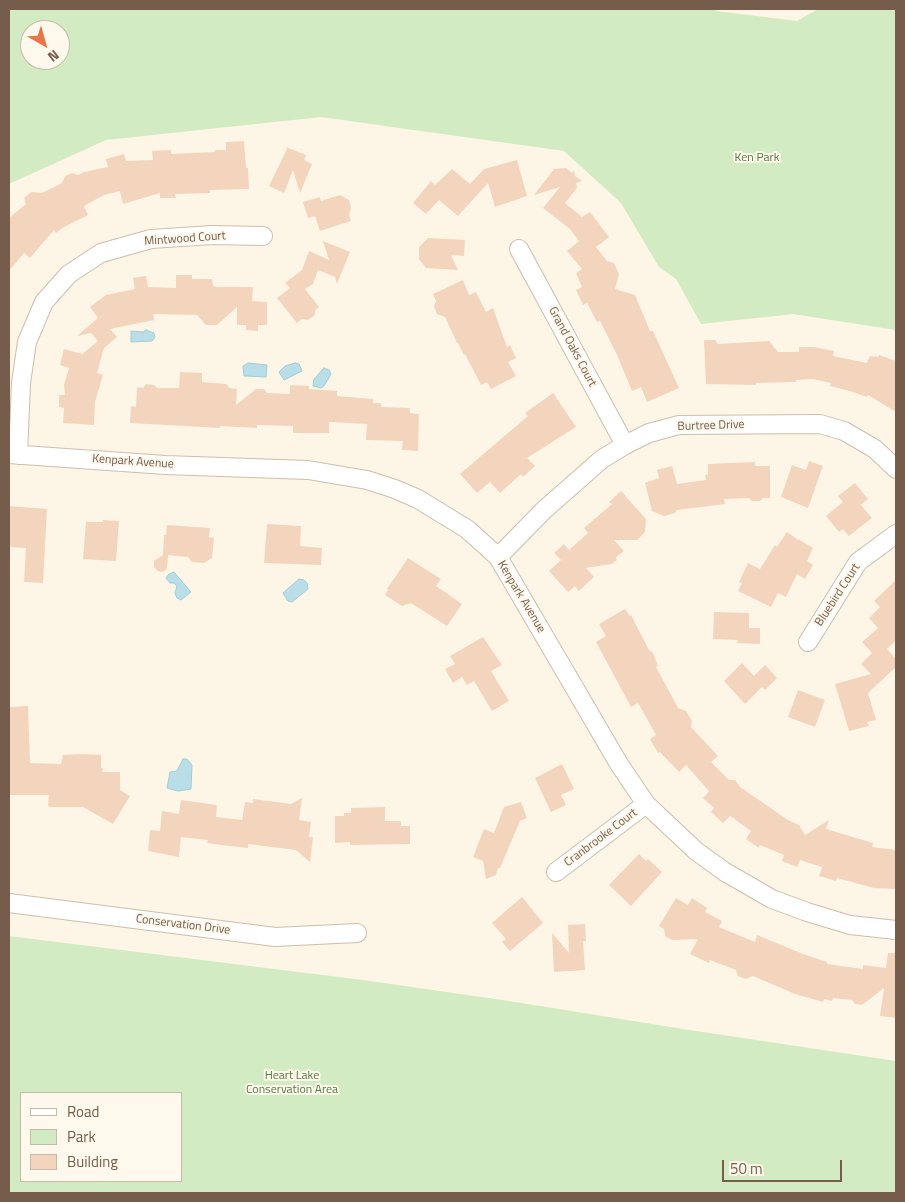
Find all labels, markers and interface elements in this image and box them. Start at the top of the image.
north arrow [20,20,70,70]
text: N [44,45,64,68]
park label: Ken Park [735,151,779,165]
street label: Mintwood Court [144,229,226,249]
street label: Grand Oaks Court [545,305,599,389]
street label: Burtree Drive [677,418,745,434]
street label: Kenpark Avenue [92,452,174,472]
street label: Kenpark Avenue [494,558,548,636]
street label: Bluebird Court [812,561,864,629]
street label: Cranbrooke Court [562,806,640,870]
street label: Conservation Drive [135,912,231,938]
park label: Heart Lake Conservation Area [246,1069,338,1097]
legend [20,1092,182,1182]
text: Road [67,1100,99,1123]
text: Park [67,1125,96,1148]
text: Building [67,1150,118,1173]
scale bar [725,1150,845,1182]
text: 50 m [730,1157,763,1180]

